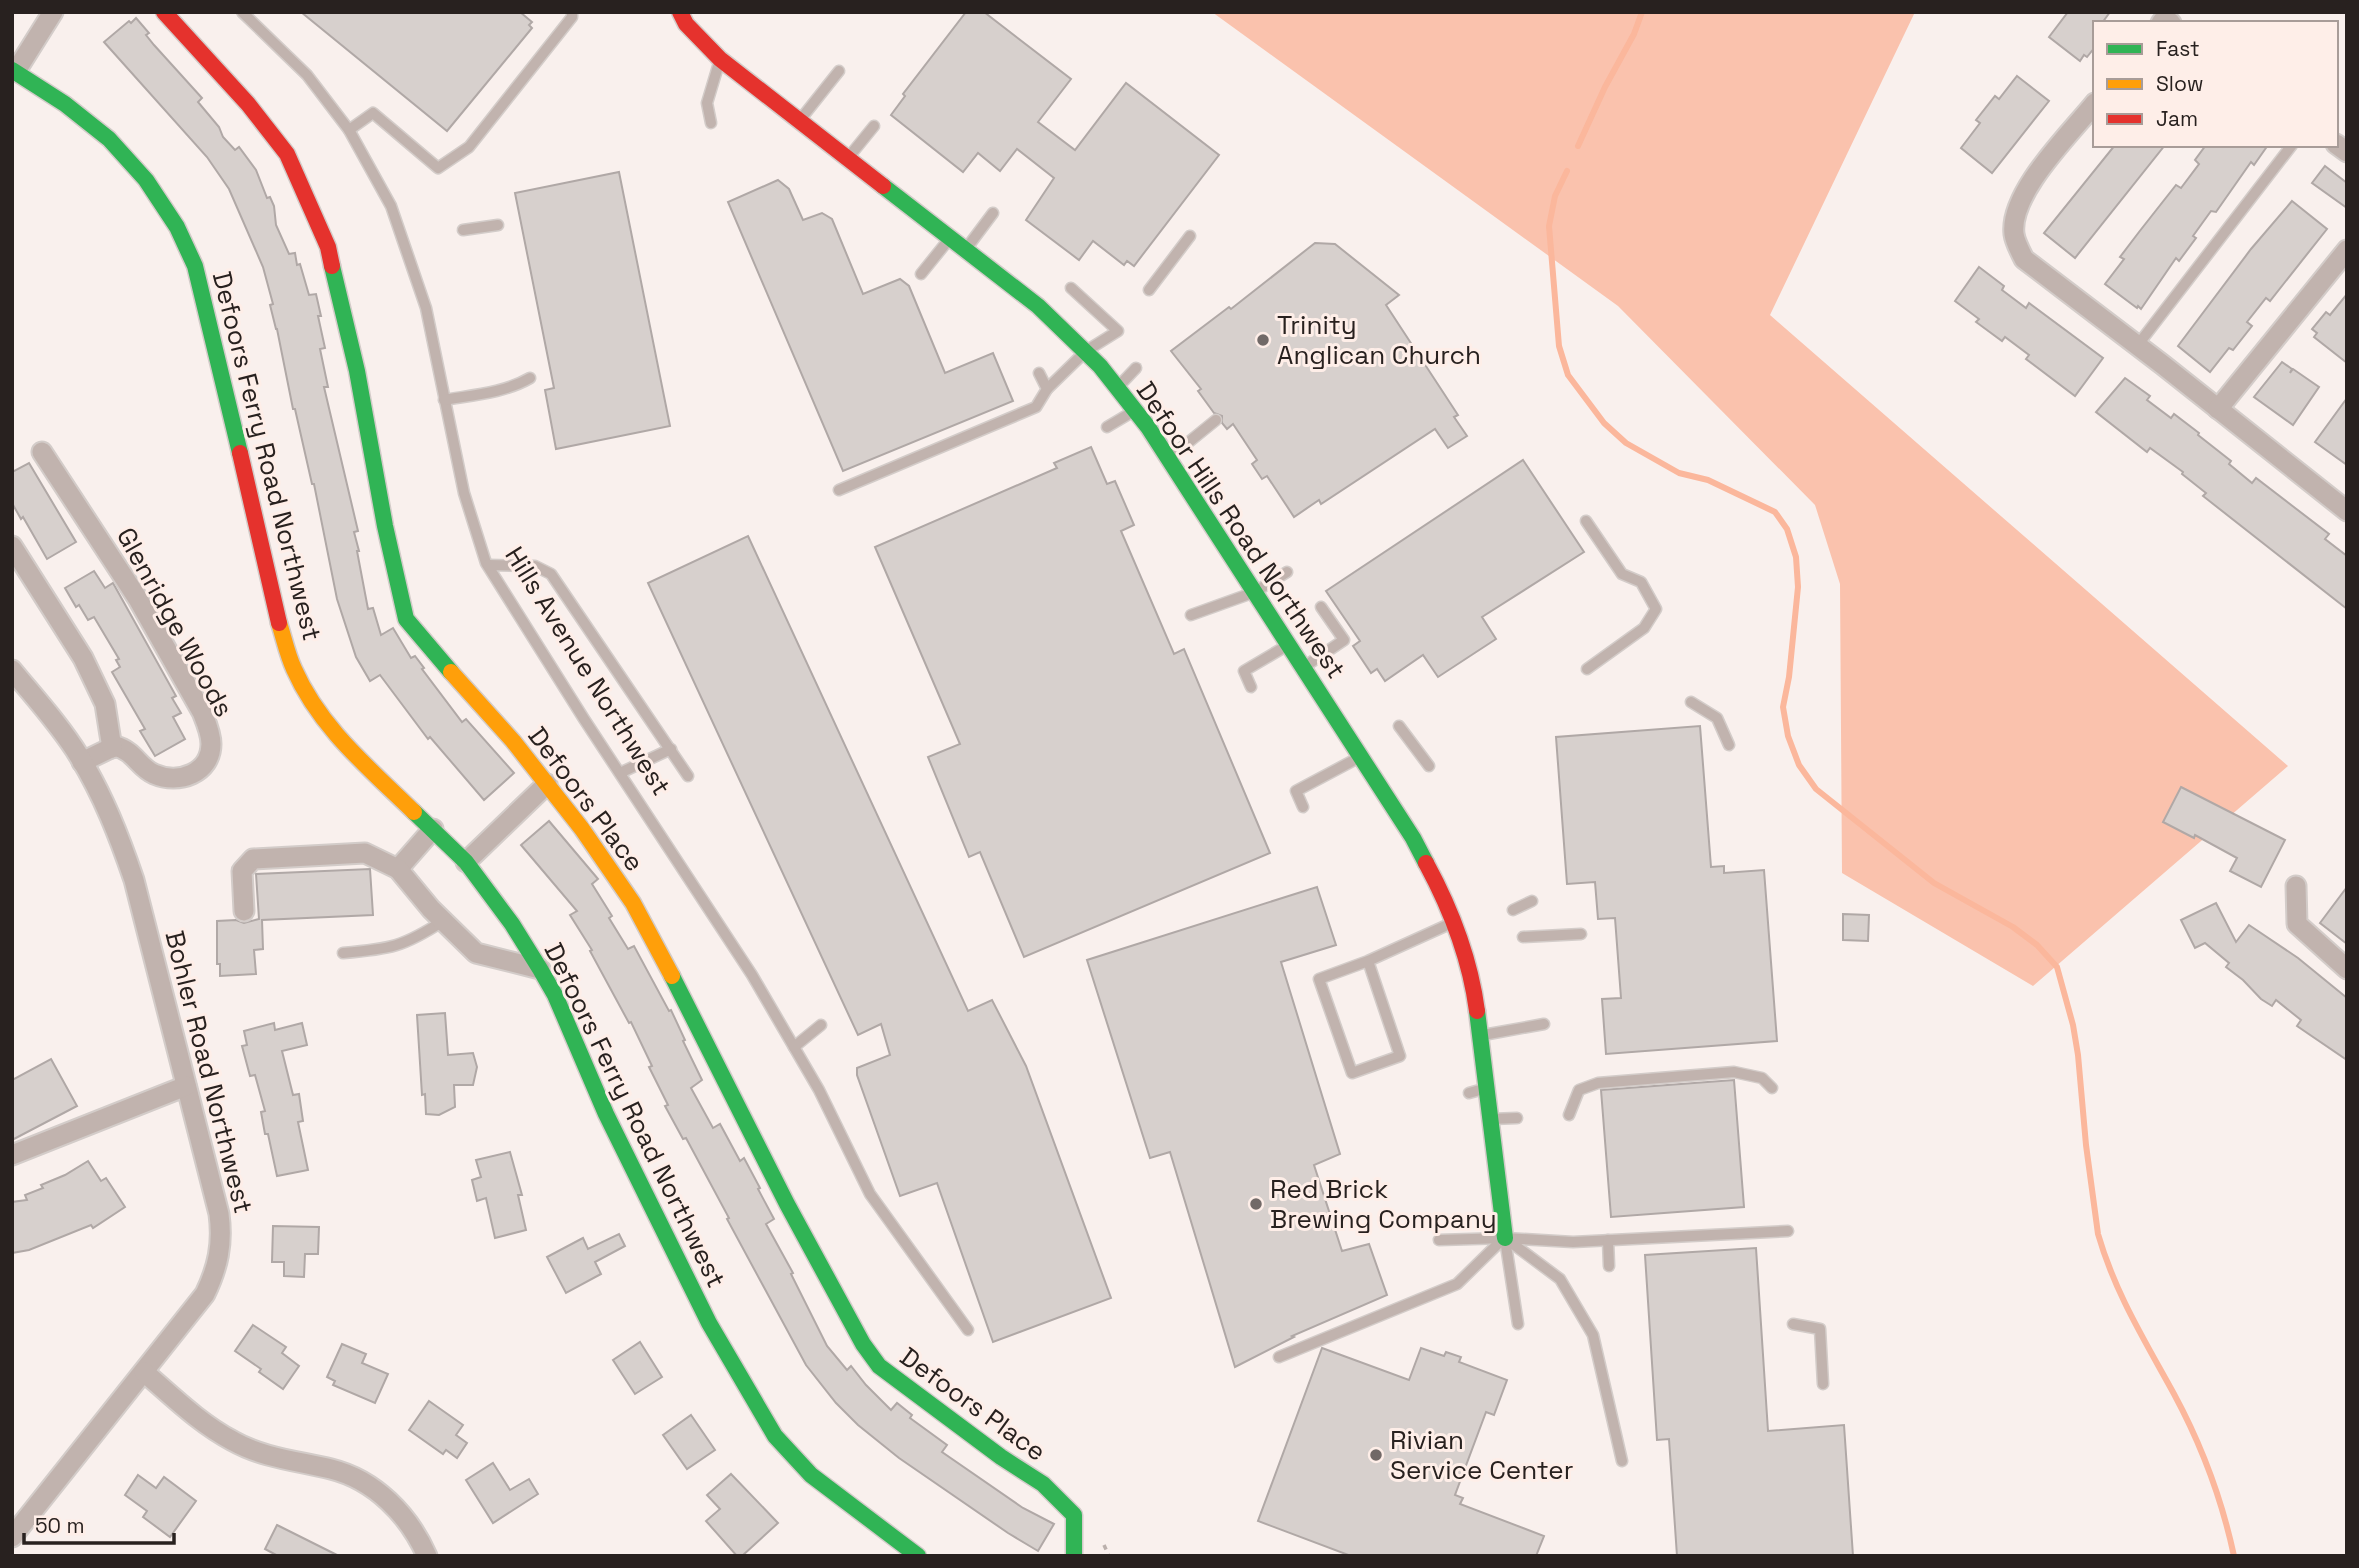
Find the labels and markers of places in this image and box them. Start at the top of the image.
place label: Trinity Anglican Church [1277,308,1481,372]
marker: Trinity Anglican Church [1255,332,1271,348]
place label: Red Brick Brewing Company [1270,1172,1497,1236]
marker: Red Brick Brewing Company [1248,1196,1264,1212]
place label: Rivian Service Center [1390,1423,1573,1487]
marker: Rivian Service Center [1368,1447,1384,1463]

